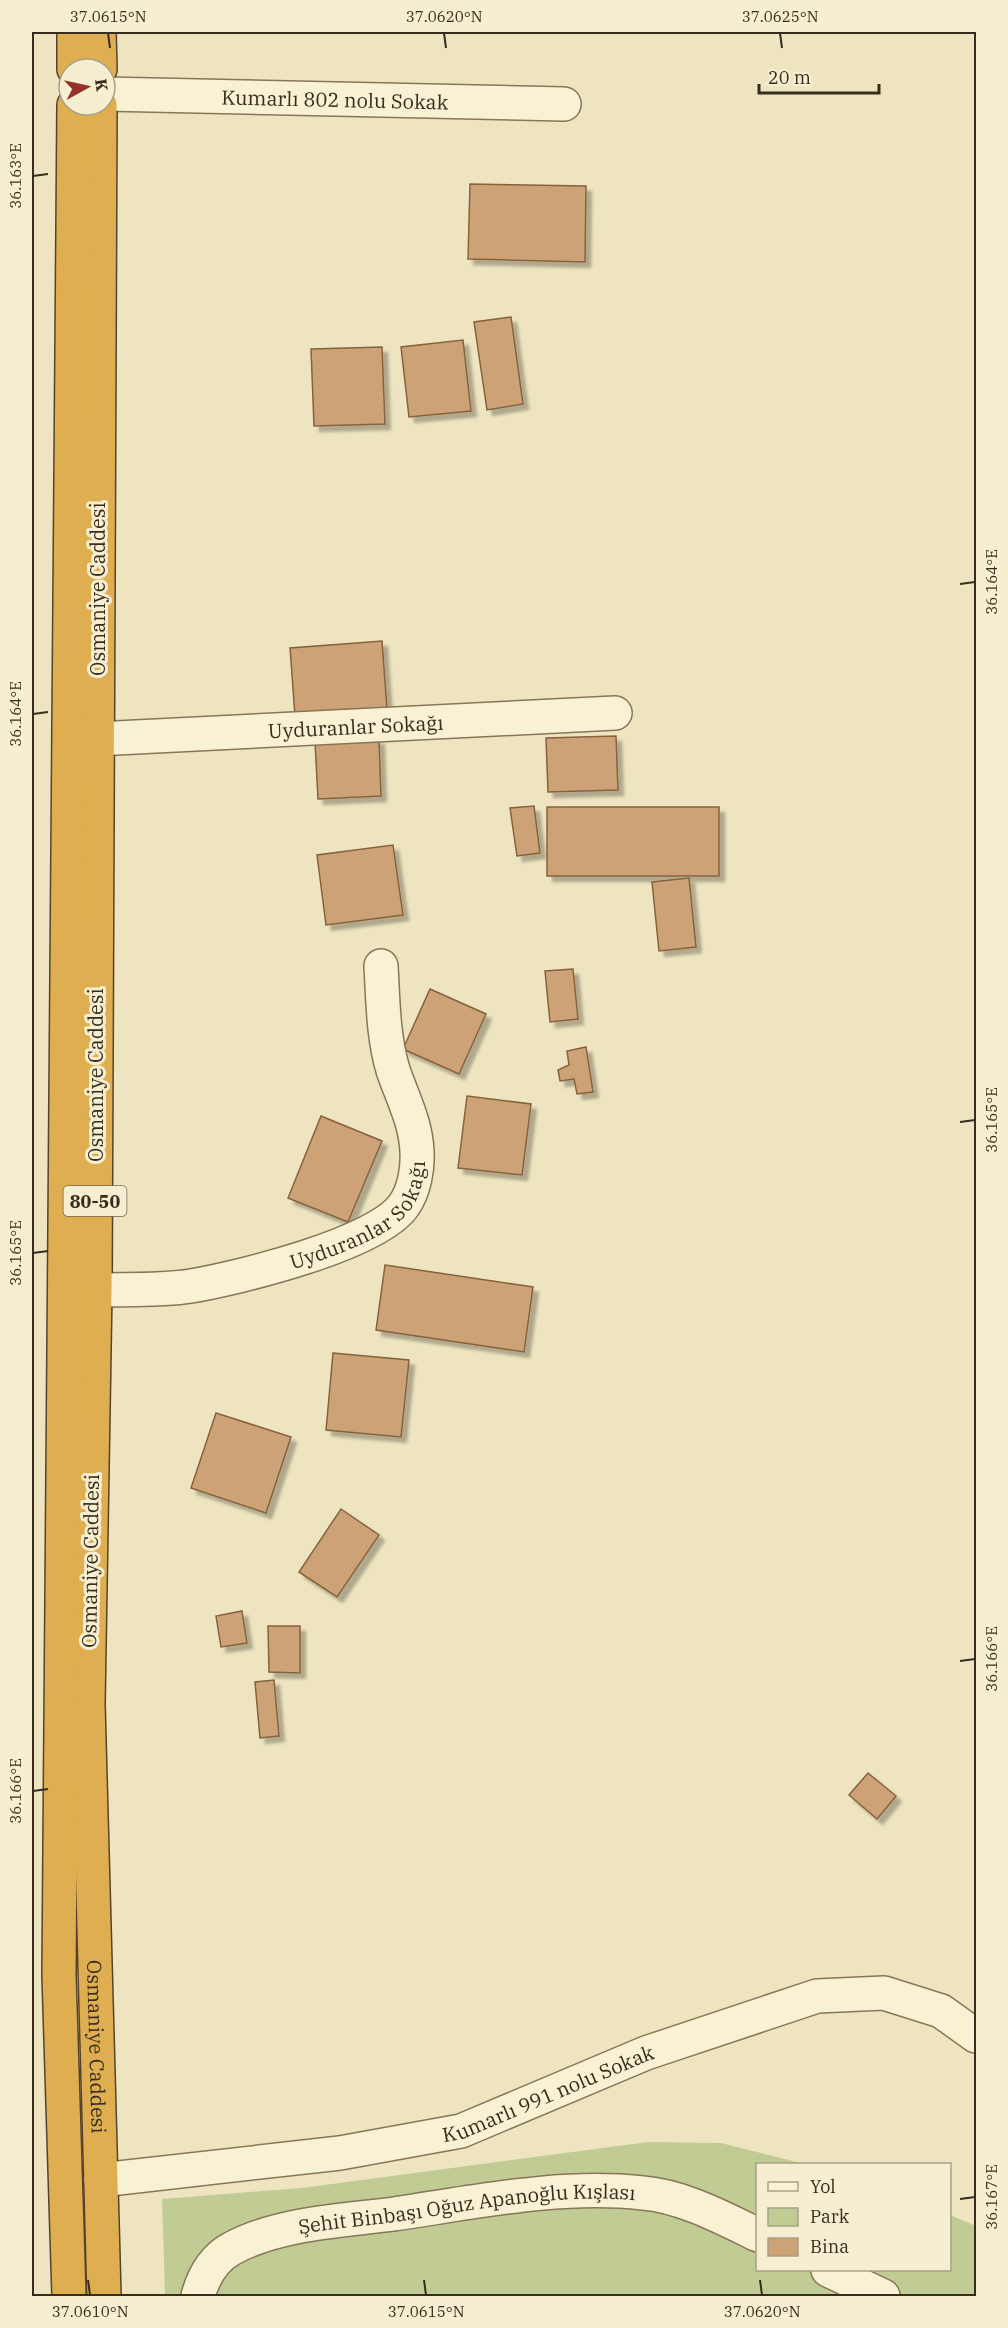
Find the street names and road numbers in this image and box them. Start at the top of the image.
street label: Kumarlı 802 nolu Sokak [221,83,449,115]
street label: Osmaniye Caddesi [84,502,111,676]
street label: Uyduranlar Sokağı [267,708,444,744]
street label: Osmaniye Caddesi [82,988,109,1162]
street label: Uyduranlar Sokağı [286,1160,431,1275]
road number: 80-50 [64,1186,127,1216]
street label: Osmaniye Caddesi [75,1474,105,1648]
street label: Osmaniye Caddesi [81,1960,113,2134]
street label: Kumarlı 991 nolu Sokak [440,2038,657,2148]
street label: Şehit Binbaşı Oğuz Apanoğlu Kışlası [296,2177,637,2240]

